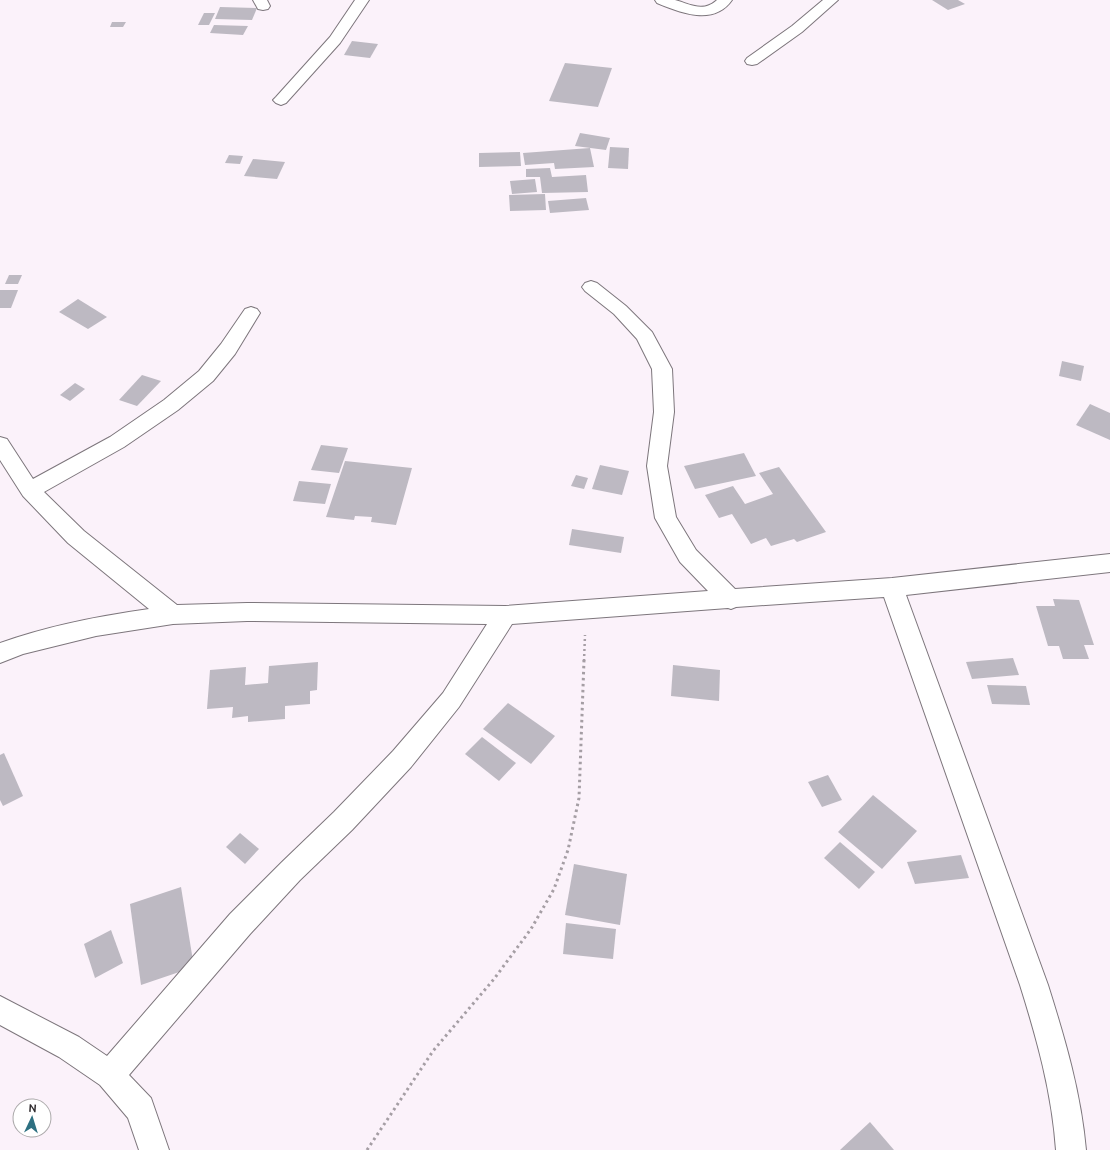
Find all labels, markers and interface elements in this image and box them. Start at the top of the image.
north arrow [12,1098,52,1138]
text: N [28,1102,37,1114]

